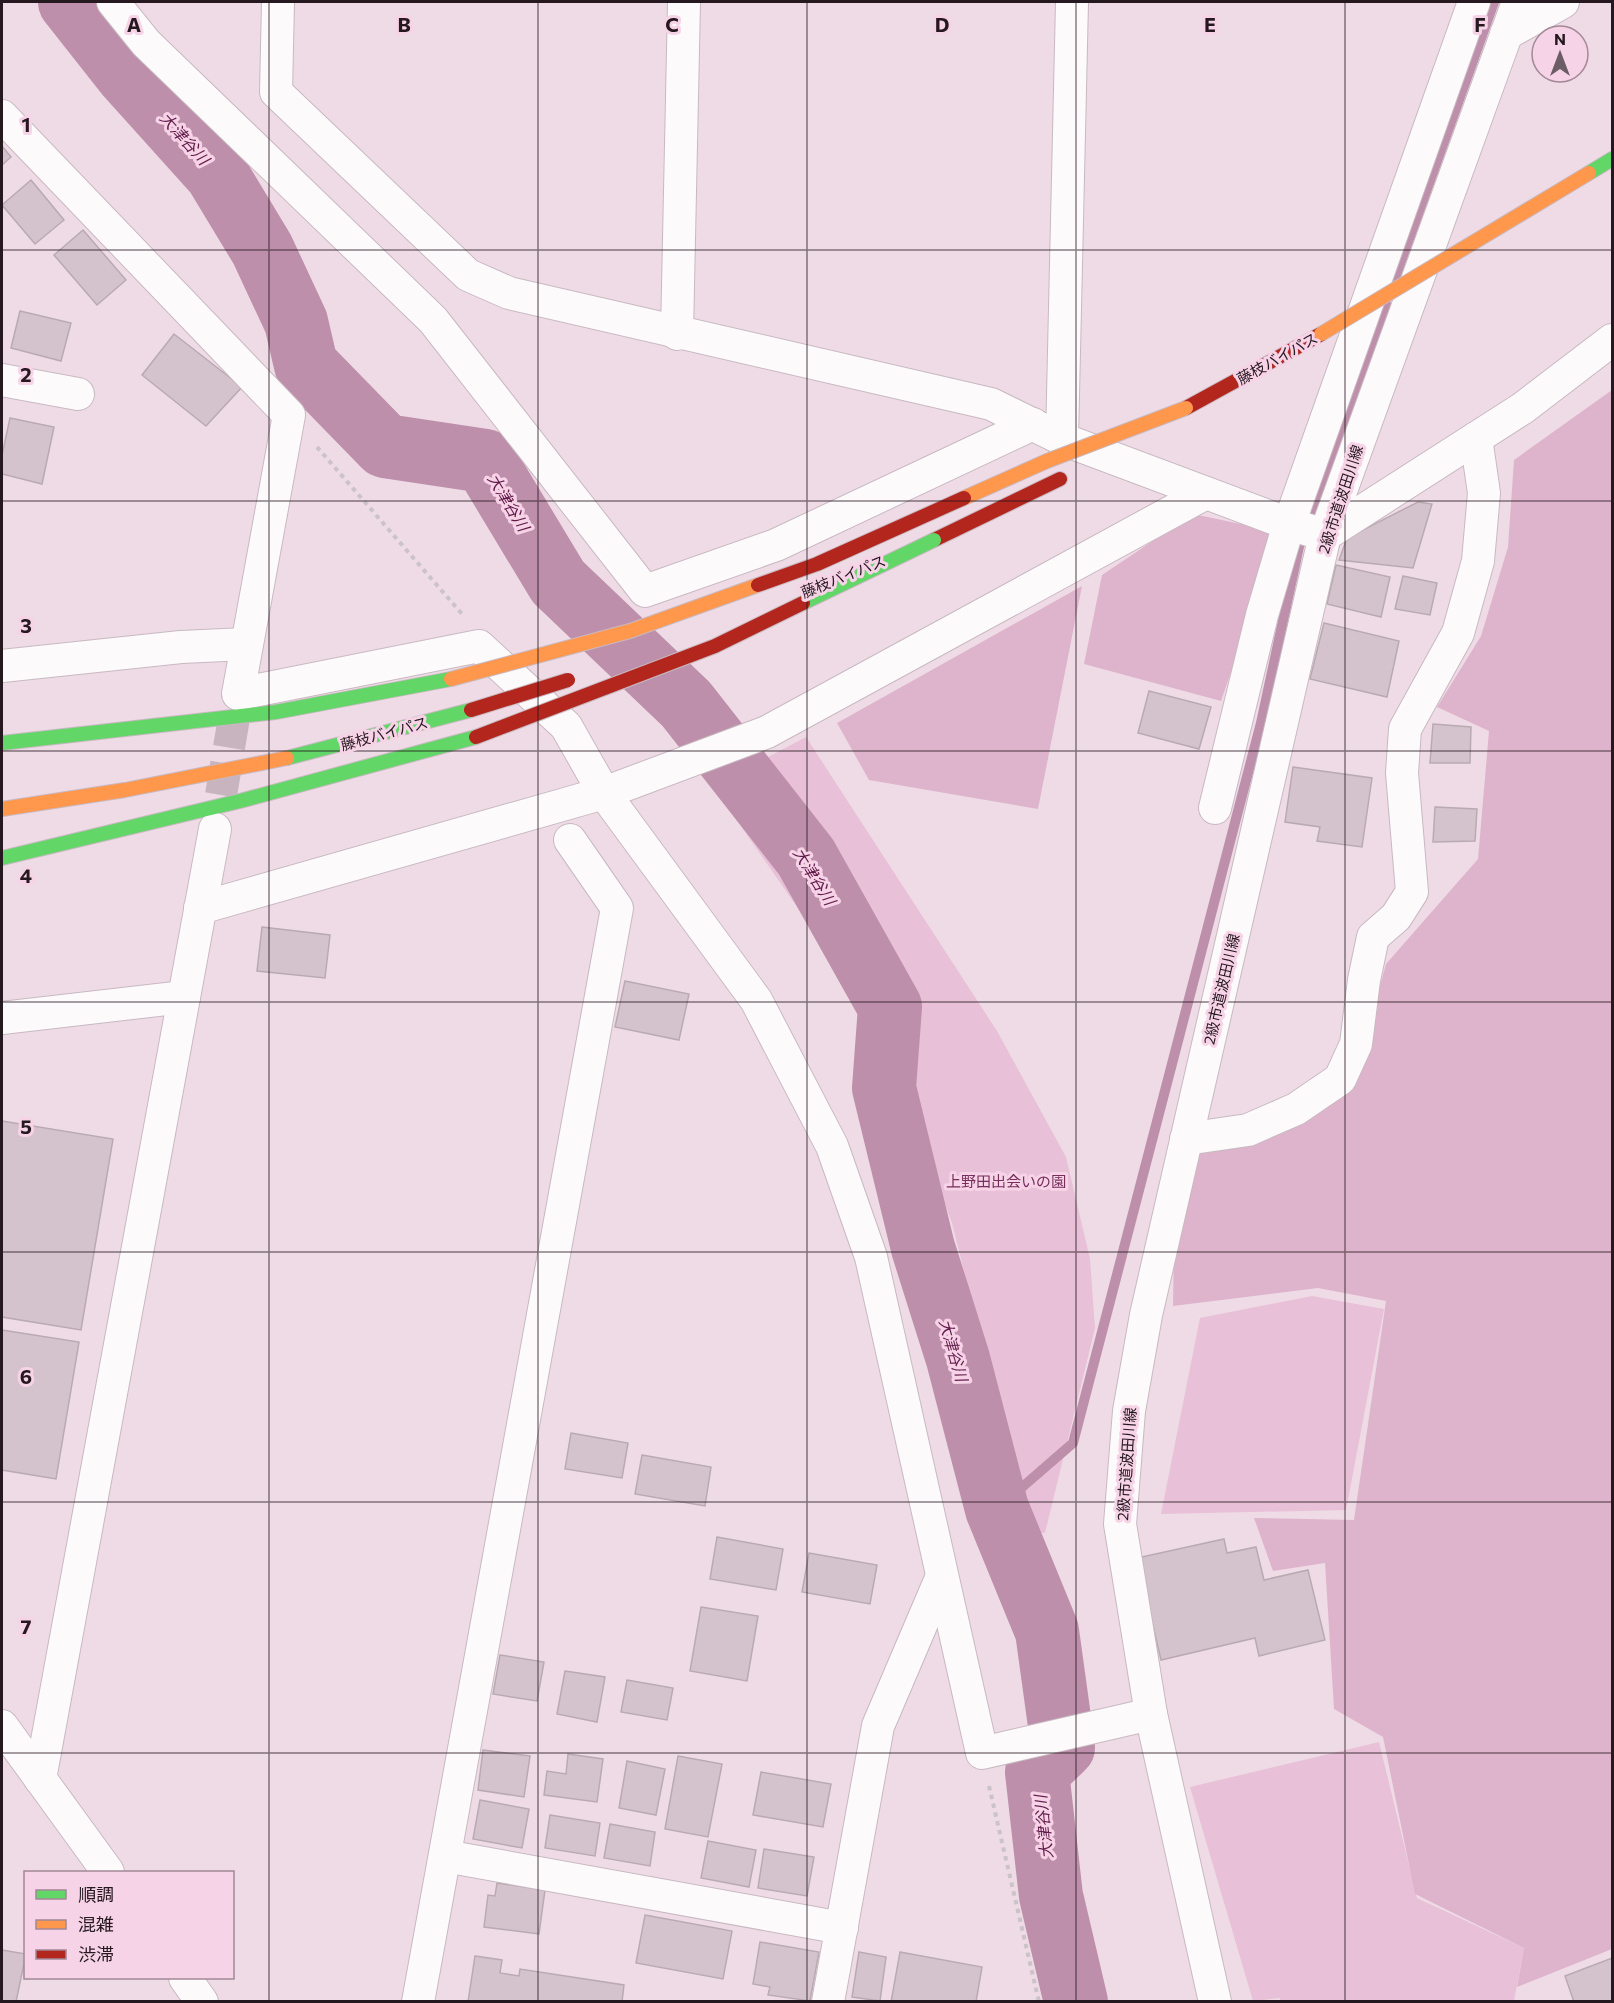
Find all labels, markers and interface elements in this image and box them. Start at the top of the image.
text: A [127,12,141,36]
text: B [397,12,411,36]
text: C [665,12,679,36]
text: D [935,12,949,36]
text: E [1204,12,1216,36]
text: F [1474,12,1486,36]
north arrow [1530,24,1590,84]
text: N [1554,29,1566,48]
water label: 大津谷川 [157,108,215,170]
text: 1 [21,112,31,136]
street label: 藤枝バイパス [1233,328,1321,388]
text: 2 [20,362,32,386]
street label: 2級市道波田川線 [1314,442,1366,556]
water label: 大津谷川 [484,470,535,536]
street label: 藤枝バイパス [798,551,888,601]
text: 3 [20,613,32,637]
street label: 藤枝バイパス [338,713,430,753]
water label: 大津谷川 [790,844,841,910]
text: 4 [20,863,32,887]
street label: 2級市道波田川線 [1199,932,1243,1046]
text: 5 [20,1114,32,1138]
park label: 上野田出会いの園 [946,1172,1066,1190]
water label: 大津谷川 [936,1317,973,1385]
text: 6 [20,1364,32,1388]
street label: 2級市道波田川線 [1113,1407,1139,1521]
text: 7 [21,1614,32,1638]
water label: 大津谷川 [1030,1792,1056,1860]
legend [24,1871,234,1979]
text: 順調 [78,1883,114,1905]
text: 混雑 [78,1913,114,1935]
text: 渋滞 [78,1943,114,1965]

